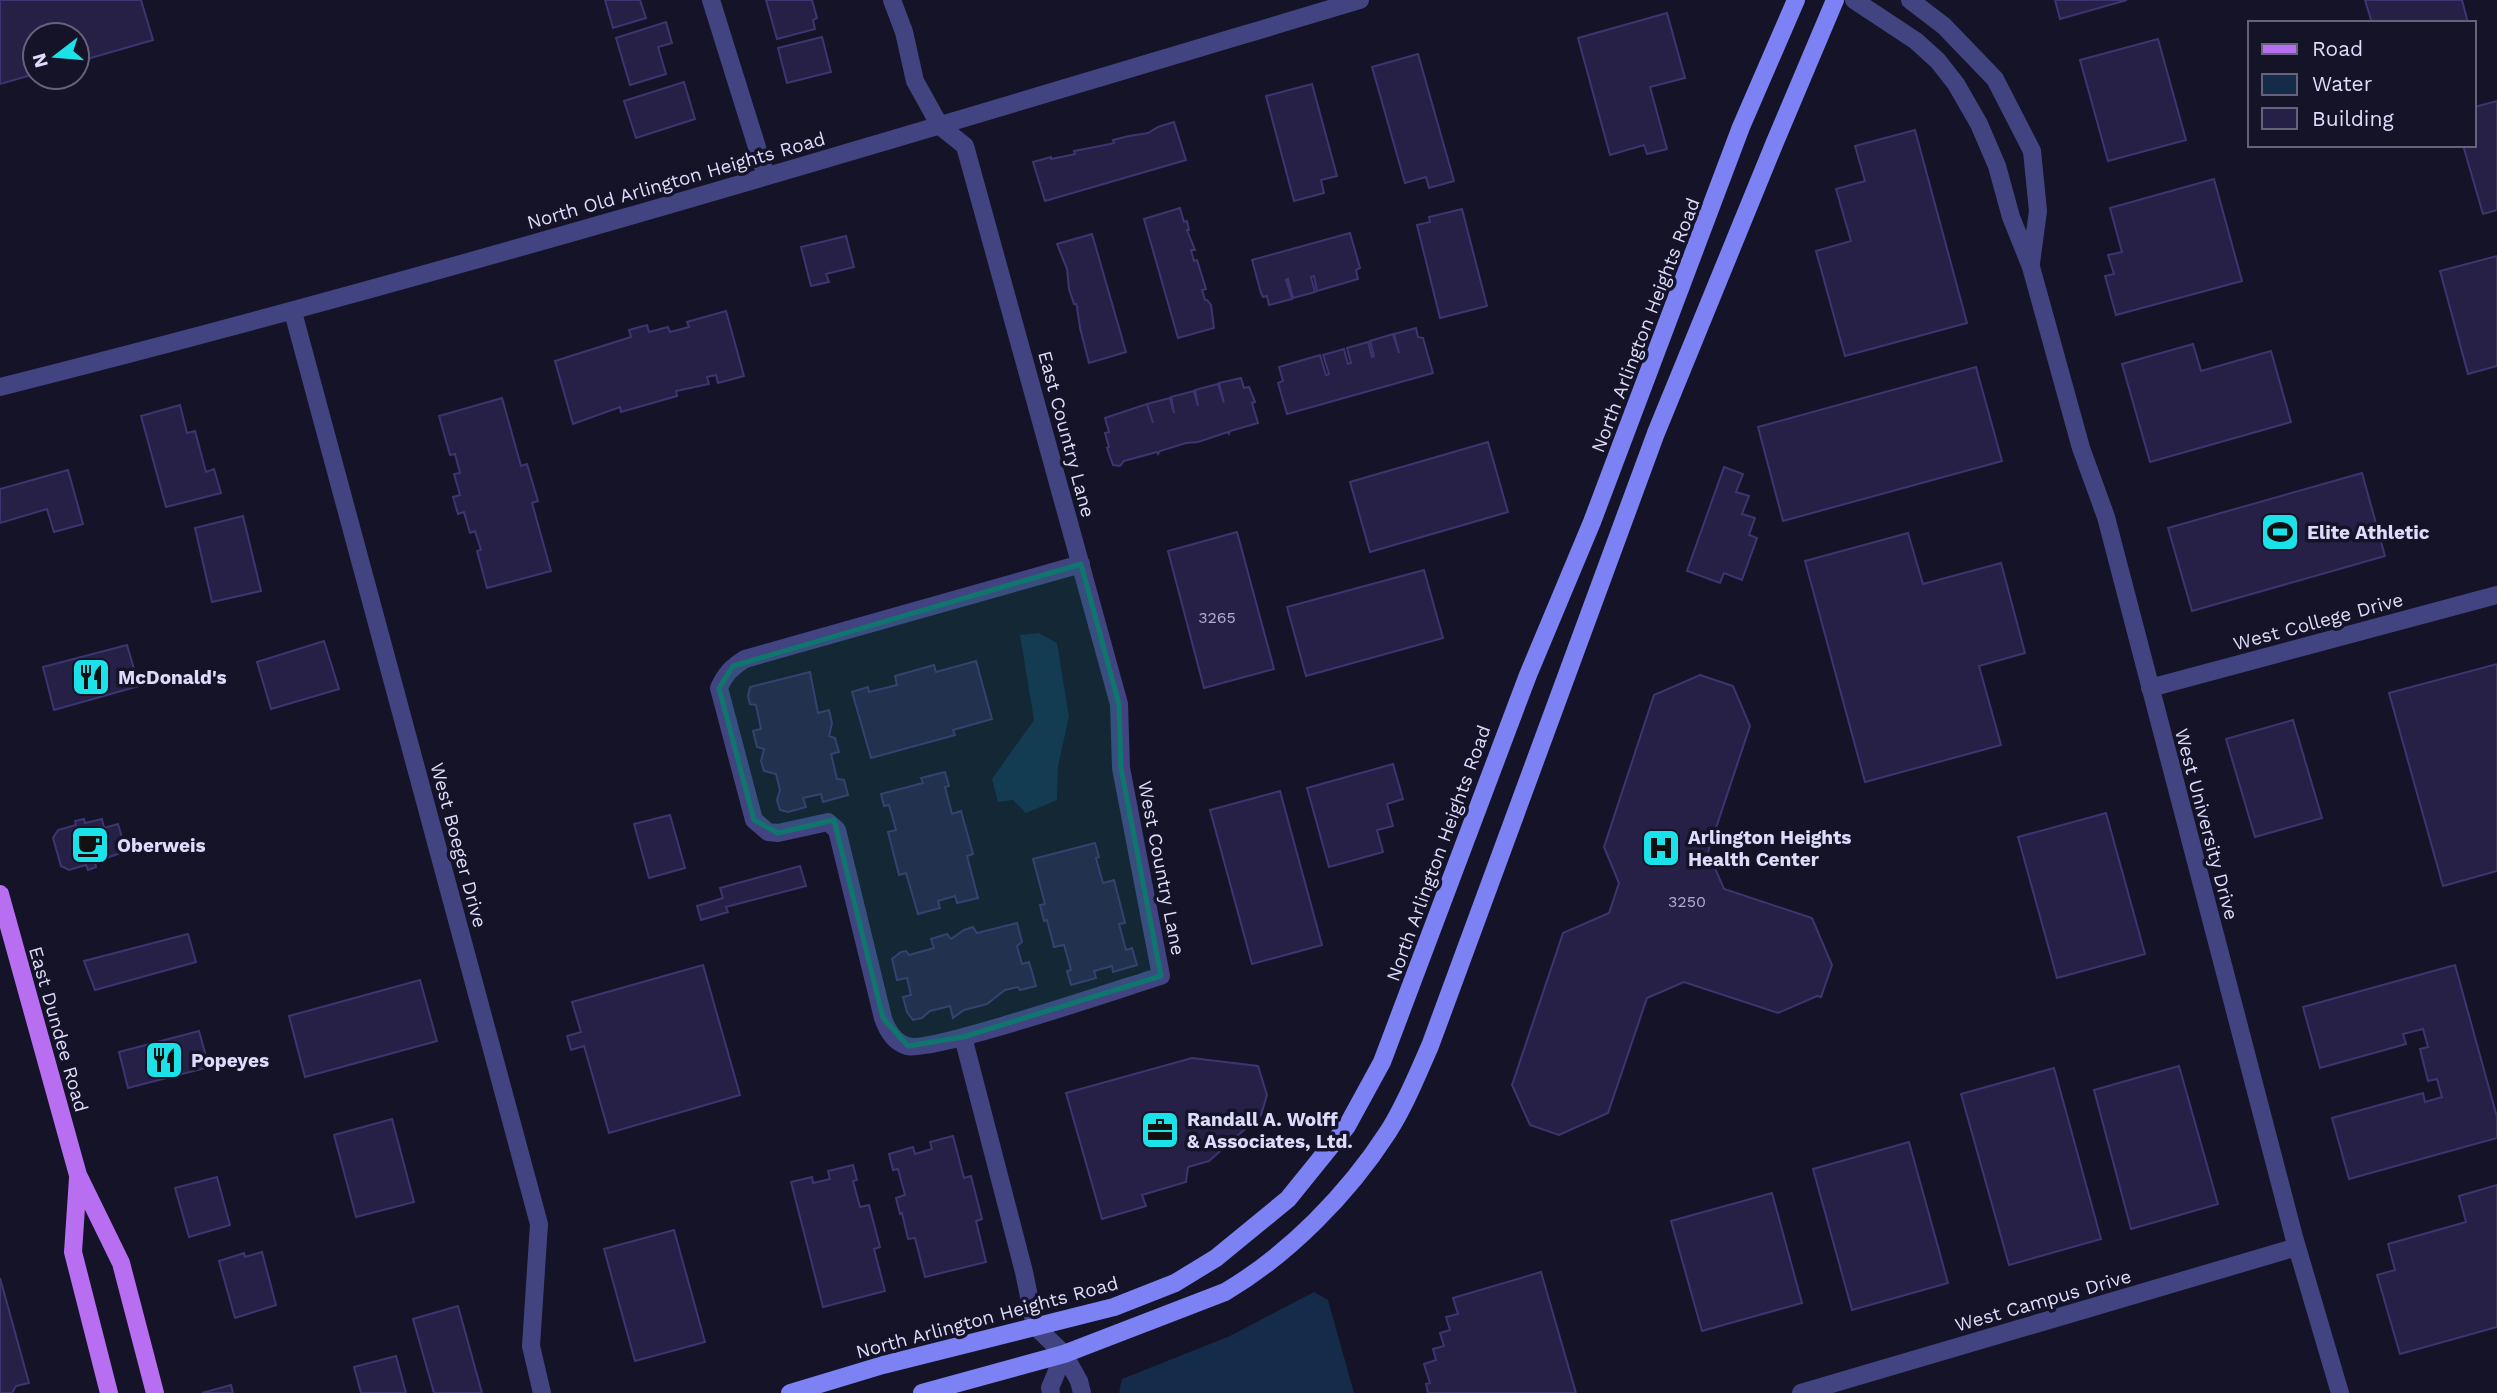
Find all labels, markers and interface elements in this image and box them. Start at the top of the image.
north arrow [21,21,91,91]
legend [2248,21,2476,147]
text: Road [2312,36,2363,61]
text: N [27,51,53,70]
text: Water [2312,71,2373,96]
text: Building [2312,106,2394,131]
street label: North Old Arlington Heights Road [524,127,828,234]
street label: North Arlington Heights Road [1586,195,1705,456]
street label: East Country Lane [1033,348,1100,520]
sports icon: Elite Athletic [2259,511,2301,553]
place label: Elite Athletic [2307,521,2430,544]
street label: West College Drive [2231,588,2406,655]
house number: 3265 [1198,608,1236,627]
restaurant icon: McDonald's [70,656,112,698]
place label: McDonald's [118,666,227,689]
street label: North Arlington Heights Road [1381,722,1496,984]
street label: West University Drive [2170,726,2243,922]
street label: West Boeger Drive [425,760,492,930]
street label: West Country Lane [1133,779,1190,957]
cafe icon: Oberweis [69,824,111,866]
place label: Arlington Heights Health Center [1688,826,1851,871]
hospital icon: Arlington Heights Health Center [1640,827,1682,869]
place label: Oberweis [117,834,206,857]
house number: 3250 [1668,892,1706,911]
street label: East Dundee Road [24,944,93,1115]
restaurant icon: Popeyes [143,1039,185,1081]
place label: Popeyes [191,1049,269,1072]
place label: Randall A. Wolff & Associates, Ltd. [1187,1108,1353,1153]
office icon: Randall A. Wolff & Associates, Ltd. [1139,1109,1181,1151]
street label: West Campus Drive [1952,1264,2134,1337]
street label: North Arlington Heights Road [853,1271,1121,1364]

